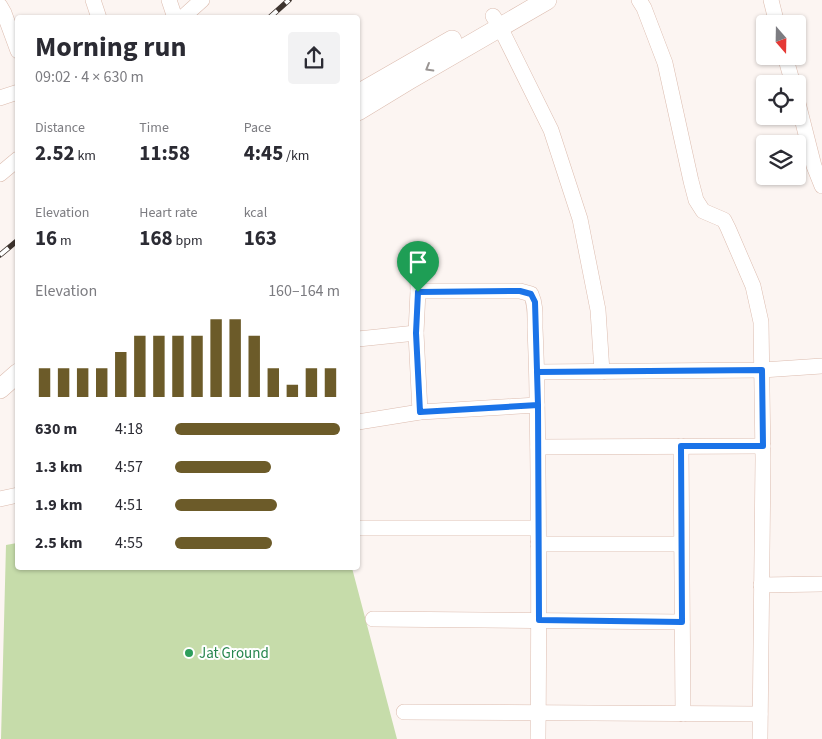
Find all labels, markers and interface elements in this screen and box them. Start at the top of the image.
north arrow [756,15,806,65]
map controls [756,15,806,185]
text: Morning run [35,27,186,67]
button: share [288,32,340,84]
one-way arrow [425,62,434,72]
text: 09:02 · 4 × 630 m [35,66,144,88]
button: locate [756,75,806,125]
text: Distance [35,118,85,138]
text: Time [139,118,169,138]
text: Pace [244,118,271,138]
button: layers [756,135,806,185]
text: 2.52 [35,138,75,168]
text: 11:58 [139,138,190,168]
text: 4:45 [244,138,283,168]
text: km [75,146,96,166]
text: /km [283,146,309,166]
text: Elevation [35,203,90,223]
text: Heart rate [139,203,198,223]
text: kcal [244,203,267,223]
text: 16 [35,223,57,253]
text: 168 [139,223,173,253]
text: 163 [244,223,277,253]
text: m [57,231,72,251]
text: bpm [173,231,203,251]
pin [397,241,439,292]
icon: arrive [404,248,432,276]
text: Elevation [35,280,97,302]
text: 160–164 m [268,280,340,302]
text: 630 m [35,418,77,440]
text: 4:18 [115,418,143,440]
text: 1.3 km [35,456,82,478]
text: 4:57 [115,456,143,478]
text: 1.9 km [35,494,82,516]
text: 4:51 [115,494,143,516]
text: 2.5 km [35,532,82,554]
text: 4:55 [115,532,143,554]
place label: Jat Ground [199,643,269,664]
marker: Jat Ground [183,647,195,659]

